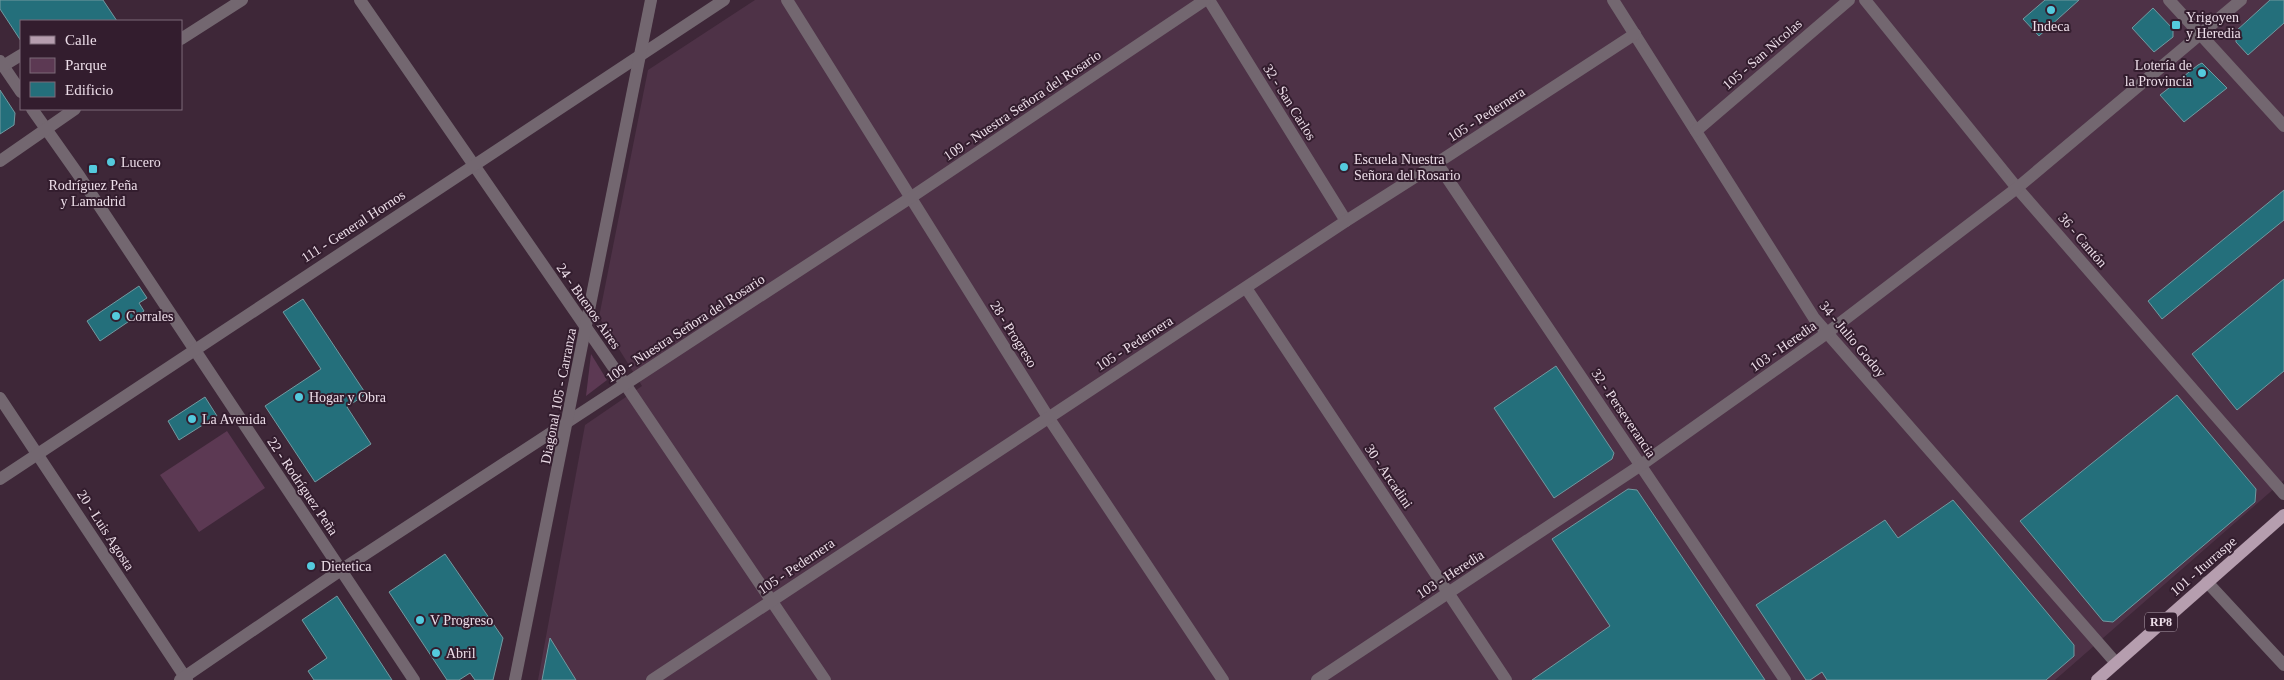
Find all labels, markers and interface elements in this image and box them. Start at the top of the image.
marker: Indeca [2045,4,2057,16]
place label: Yrigoyen y Heredia [2186,10,2242,41]
street label: 105 - San Nicolas [1720,16,1805,93]
place label: Indeca [2032,19,2070,34]
marker: Yrigoyen y Heredia [2170,19,2182,31]
legend [20,20,182,110]
text: Calle [65,32,97,48]
street label: 109 - Nuestra Señora del Rosario [941,47,1104,164]
text: Parque [65,57,107,73]
place label: Lotería de la Provincia [2125,58,2193,89]
street label: 32 - San Carlos [1260,62,1319,143]
marker: Lotería de la Provincia [2196,67,2208,79]
text: Edificio [65,82,113,98]
street label: 105 - Pedernera [1445,84,1528,145]
place label: Escuela Nuestra Señora del Rosario [1354,152,1461,183]
place label: Lucero [121,155,161,170]
marker: Lucero [105,156,117,168]
marker: Escuela Nuestra Señora del Rosario [1338,161,1350,173]
marker: Rodríguez Peña y Lamadrid [87,163,99,175]
place label: Rodríguez Peña y Lamadrid [48,178,138,209]
street label: 111 - General Hornos [299,187,408,266]
street label: 36 - Cantón [2055,210,2110,270]
street label: 24 - Buenos Aires [554,261,624,352]
street label: 109 - Nuestra Señora del Rosario [603,271,767,385]
street label: 28 - Progreso [987,298,1040,370]
street label: 34 - Julio Godoy [1816,298,1889,380]
place label: Corrales [126,309,173,324]
marker: Corrales [110,310,122,322]
street label: 105 - Pedernera [1093,313,1176,374]
street label: 103 - Heredia [1747,318,1820,375]
street label: Diagonal 105 - Carranza [538,326,579,465]
street label: 32 - Perseverancia [1588,366,1659,461]
place label: Hogar y Obra [309,390,387,405]
marker: Hogar y Obra [293,391,305,403]
place label: La Avenida [202,412,267,427]
marker: La Avenida [186,413,198,425]
street label: 22 - Rodríguez Peña [264,435,341,539]
street label: 30 - Arcadini [1362,441,1416,511]
street label: 20 - Luis Agosta [74,487,138,574]
street label: 101 - Iturraspe [2167,534,2239,599]
street label: 105 - Pedernera [755,535,838,597]
street label: 103 - Heredia [1414,547,1487,602]
place label: Dietetica [321,559,372,574]
marker: Dietetica [305,560,317,572]
road number: RP8 [2145,612,2177,632]
place label: V Progreso [430,613,493,628]
marker: V Progreso [414,614,426,626]
place label: Abril [446,646,476,661]
marker: Abril [430,647,442,659]

